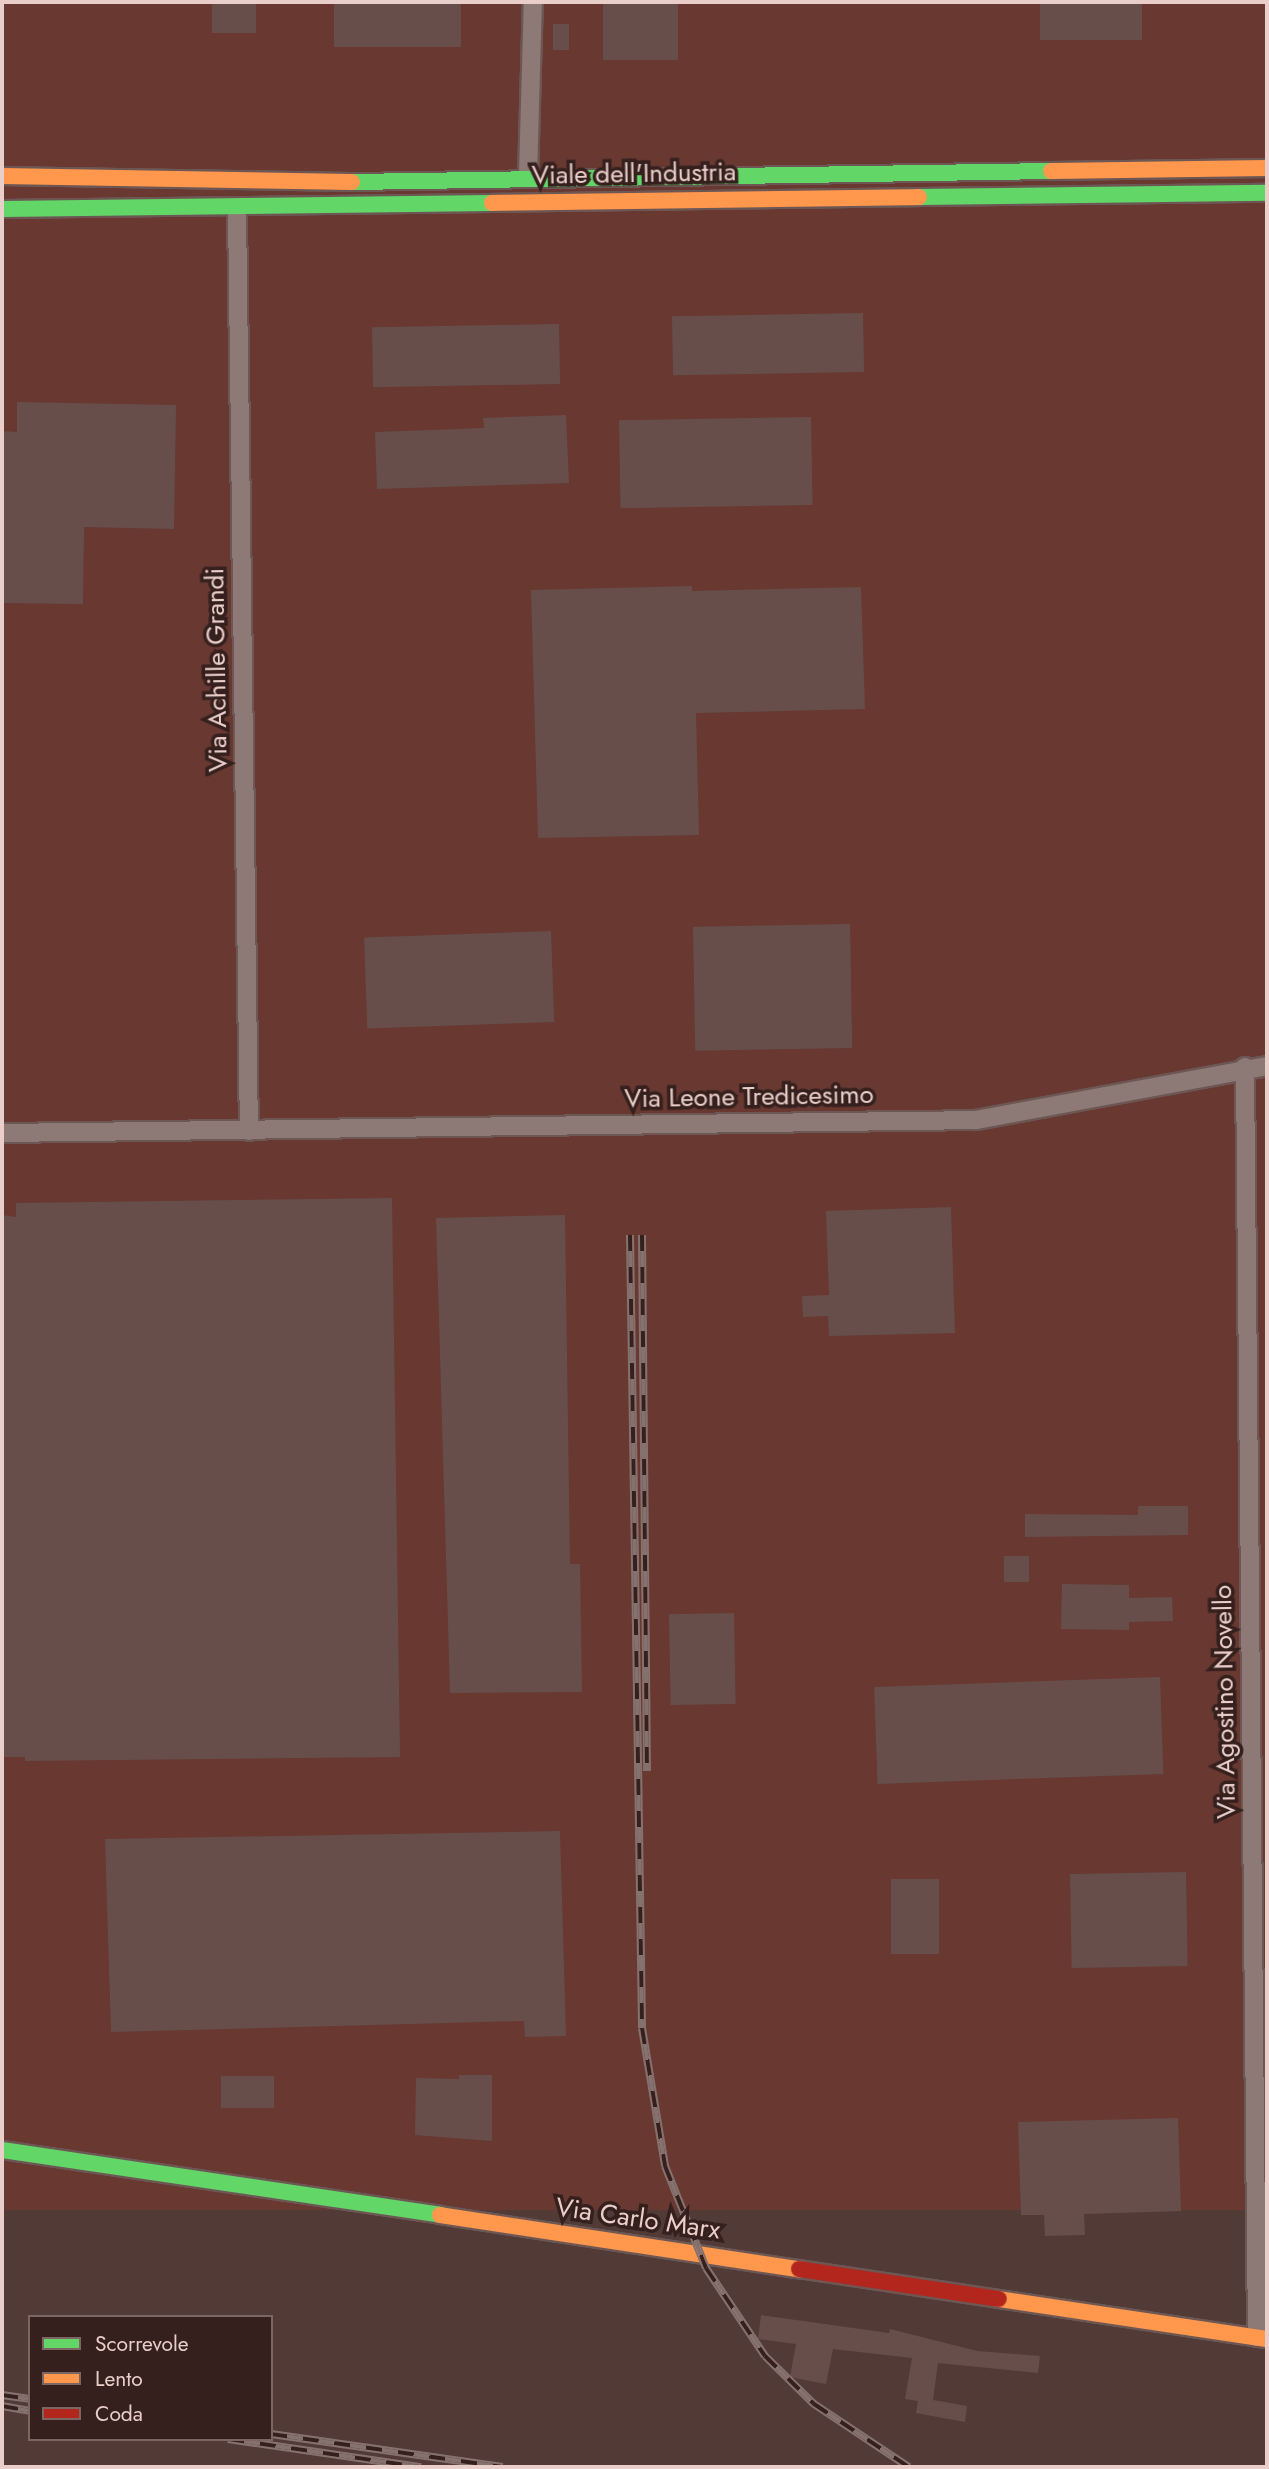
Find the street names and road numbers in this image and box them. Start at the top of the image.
street label: Viale dell'Industria [531,157,737,191]
street label: Via Achille Grandi [200,568,234,772]
street label: Via Leone Tredicesimo [624,1079,874,1115]
street label: Via Agostino Novello [1207,1585,1243,1819]
street label: Via Carlo Marx [554,2192,722,2246]

